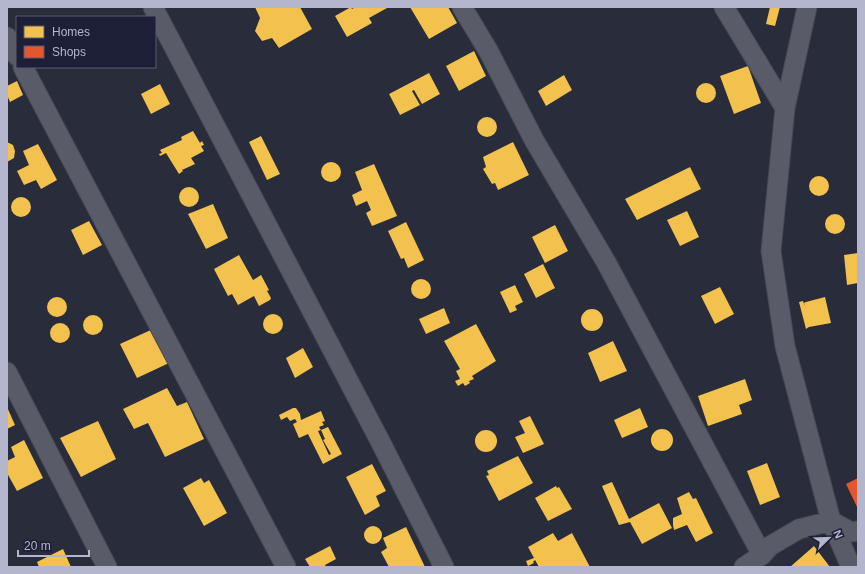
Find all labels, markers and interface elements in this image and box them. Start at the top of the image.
legend [16,16,156,68]
text: Homes [52,25,90,39]
text: Shops [52,45,86,59]
north arrow [809,518,849,558]
text: N [831,528,845,540]
scale bar [18,532,89,558]
text: 20 m [24,539,51,553]

